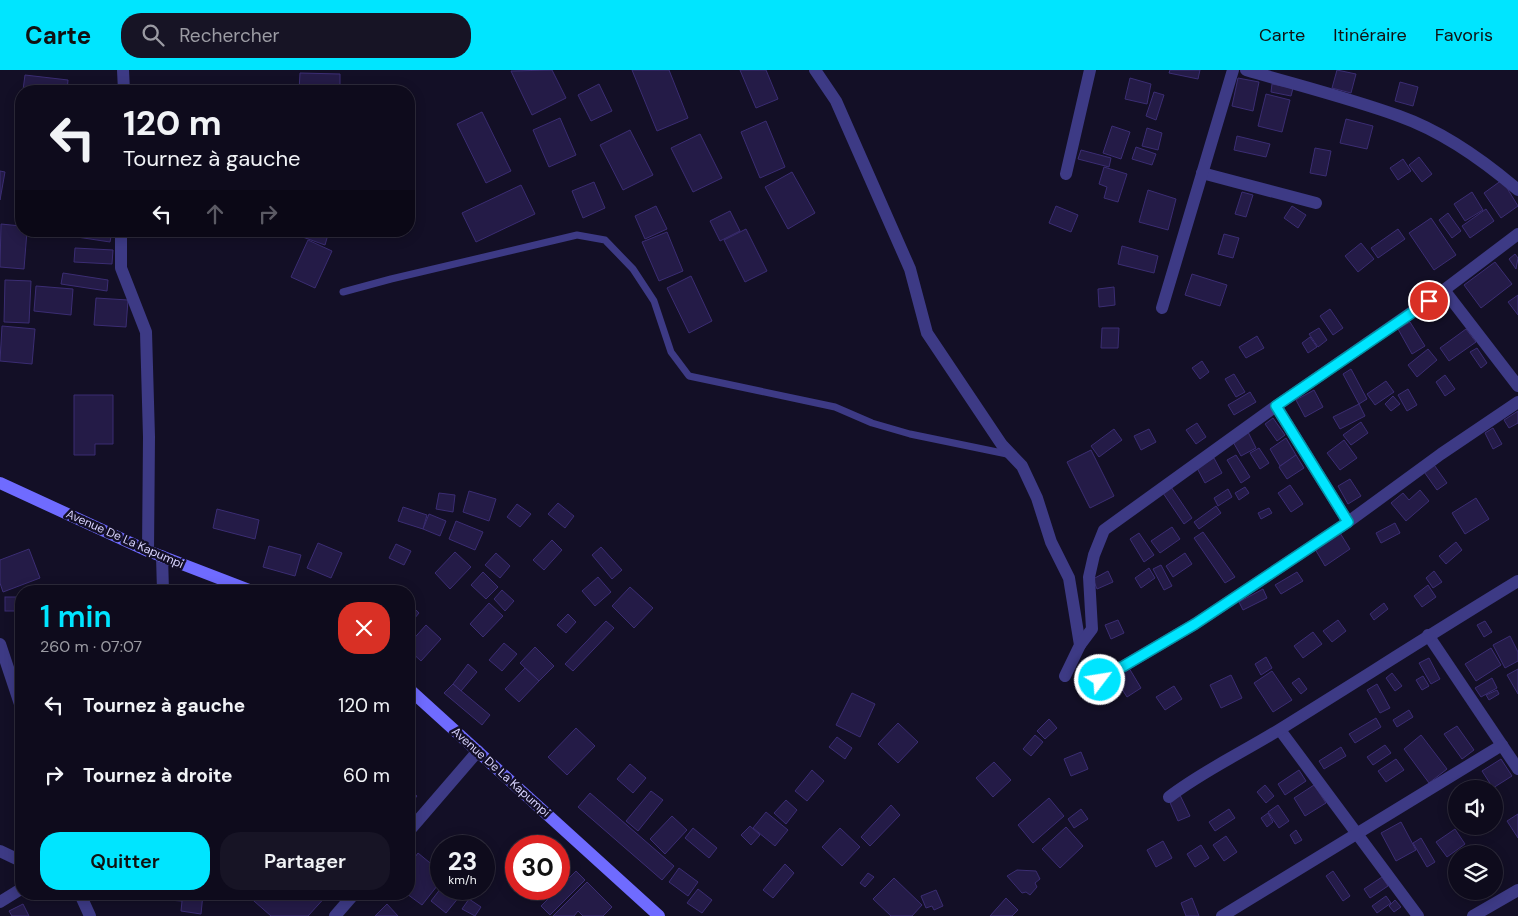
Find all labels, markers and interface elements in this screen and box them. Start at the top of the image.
search box [121,13,471,58]
text: Carte [25,20,91,51]
icon: search [139,21,167,49]
text: Rechercher [179,23,280,48]
text: Carte [1259,23,1305,47]
text: Itinéraire [1333,23,1407,47]
text: Favoris [1435,23,1493,47]
text: 120 m [123,100,222,146]
icon: left [40,105,105,170]
text: Tournez à gauche [123,144,301,173]
icon: left [148,200,176,228]
icon: ahead [201,200,229,228]
icon: right [254,200,282,228]
pin [1408,280,1450,322]
icon: arrive [1415,287,1443,315]
street label: Avenue De La Kapumpi [64,506,186,572]
text: 1 min [40,597,112,636]
button: close [338,602,390,654]
text: 260 m · 07:07 [40,636,142,657]
position arrow [1073,653,1125,705]
icon: left [40,691,68,719]
text: Tournez à gauche [83,693,245,718]
text: 120 m [338,693,390,718]
street label: Avenue De La Kapumpi [448,724,554,821]
icon: right [40,761,68,789]
text: Tournez à droite [83,763,233,788]
text: 60 m [343,763,390,788]
map controls [1448,780,1503,900]
button: sound [1448,780,1503,835]
button: Quitter [40,832,210,890]
button: Partager [220,832,390,890]
speed limit sign: 30 [505,835,570,900]
text: 23 [448,845,477,878]
button: layers [1448,845,1503,900]
text: km/h [448,872,477,888]

